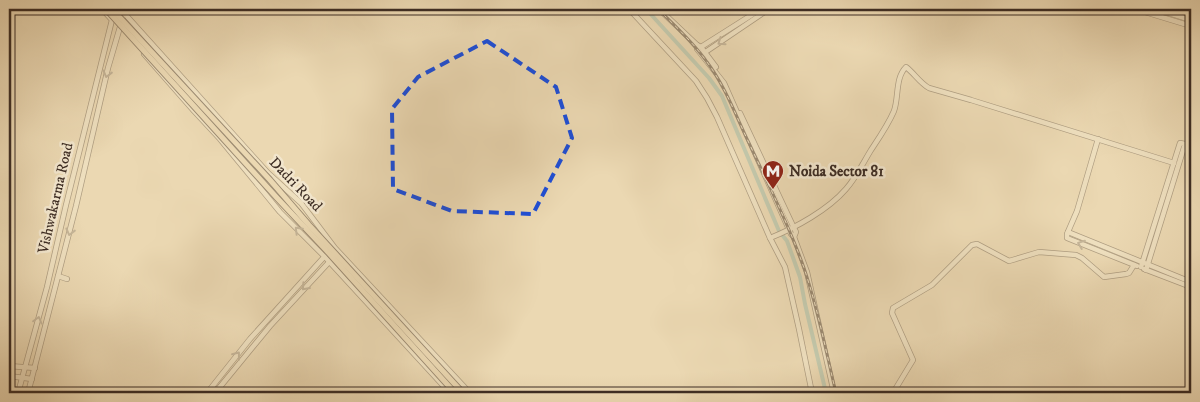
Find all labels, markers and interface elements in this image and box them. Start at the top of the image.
one-way arrow [717,36,727,45]
one-way arrow [102,70,113,79]
street label: Vishwakarma Road [33,140,78,256]
street label: Dadri Road [265,153,327,216]
metro station icon: Noida Sector 81 [761,159,785,190]
place label: Noida Sector 81 [789,162,884,181]
one-way arrow [294,227,303,236]
one-way arrow [65,228,75,236]
one-way arrow [1077,240,1086,250]
one-way arrow [302,281,311,290]
one-way arrow [32,316,43,325]
one-way arrow [232,352,240,361]

